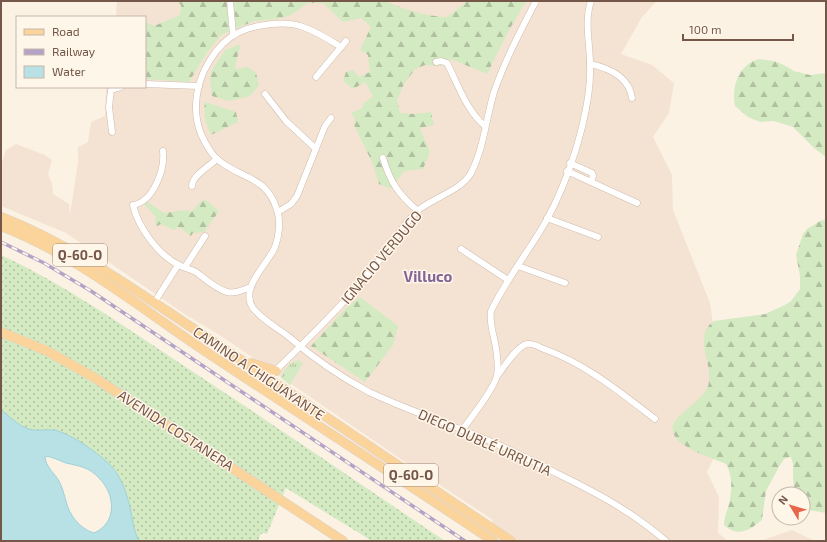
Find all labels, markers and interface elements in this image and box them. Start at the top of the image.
legend [16,16,146,88]
scale bar [683,16,793,42]
text: 100 m [689,22,721,36]
text: Road [52,24,80,38]
text: Railway [52,44,96,58]
text: Water [52,64,86,78]
street label: IGNACIO VERDUGO [337,207,425,307]
road number: Q-60-O [53,244,107,266]
district label: Villuco [404,267,453,285]
street label: CAMINO A CHIGUAYANTE [190,323,328,423]
street label: AVENIDA COSTANERA [115,386,237,474]
street label: DIEGO DUBLÉ URRUTIA [416,405,554,479]
road number: Q-60-O [384,464,438,486]
north arrow [771,486,811,526]
text: N [775,492,790,507]

